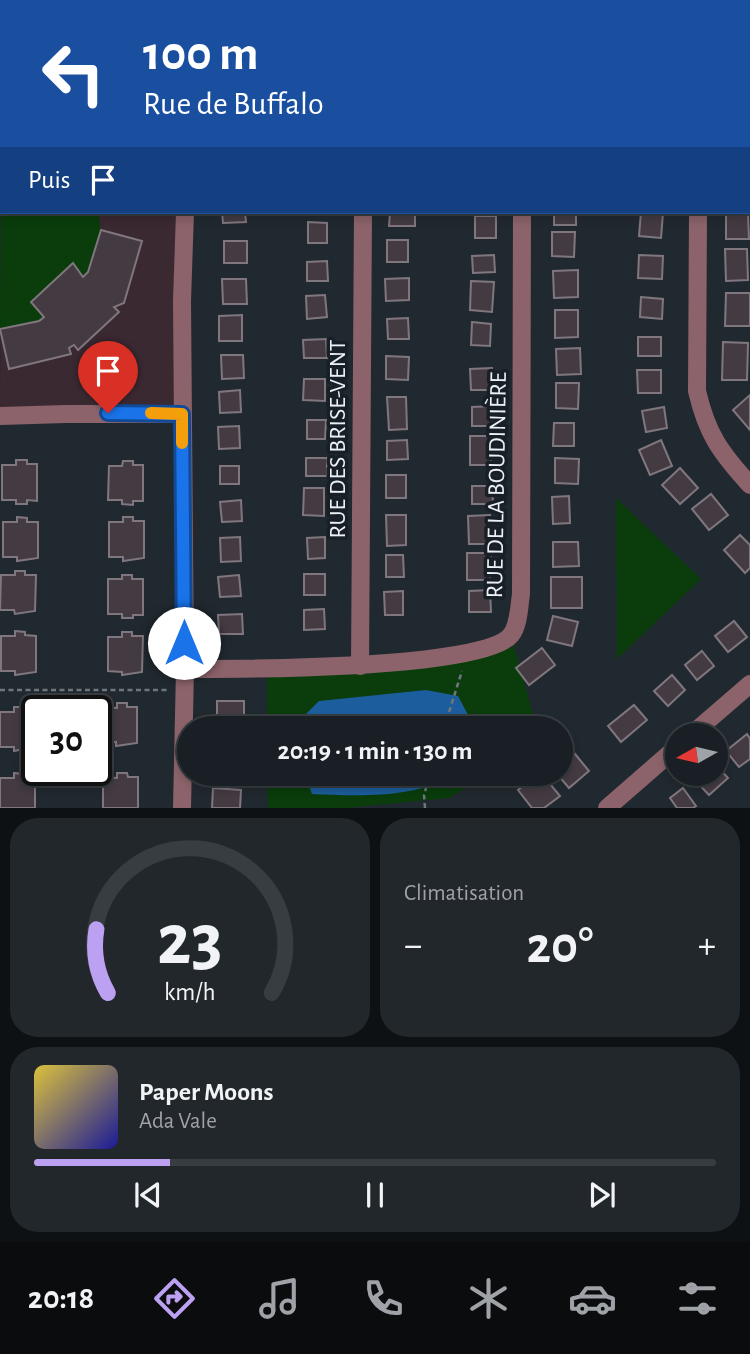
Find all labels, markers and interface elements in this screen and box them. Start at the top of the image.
icon: left [28,28,119,119]
text: 100 m [143,30,259,79]
text: Rue de Buffalo [143,88,324,120]
icon: arrive [84,161,122,199]
text: Puis [28,167,70,193]
street label: RUE DES BRISE-VENT [326,339,350,538]
pin [78,341,138,413]
icon: arrive [89,352,127,390]
street label: RUE DE LA BOUDINIÈRE [481,371,511,599]
position arrow [147,606,221,680]
speed limit sign: 30 [21,695,112,786]
north arrow [665,723,728,786]
map controls [665,723,728,786]
text: 20:19 · 1 min · 130 m [277,738,473,764]
text: Climatisation [404,882,524,905]
text: 23 [157,906,223,979]
text: 20° [527,920,593,972]
text: − [404,927,422,965]
text: + [698,927,716,965]
text: km/h [164,980,216,1005]
text: Paper Moons [139,1079,274,1105]
text: Ada Vale [139,1110,217,1133]
icon: previous [129,1176,167,1214]
icon: pause [356,1176,394,1214]
icon: next [583,1176,621,1214]
icon: directions [150,1274,199,1323]
icon: music [255,1274,304,1323]
icon: phone [359,1274,408,1323]
icon: climate [464,1274,513,1323]
icon: car [568,1274,617,1323]
icon: filters [673,1274,722,1323]
text: 20:18 [28,1282,94,1314]

